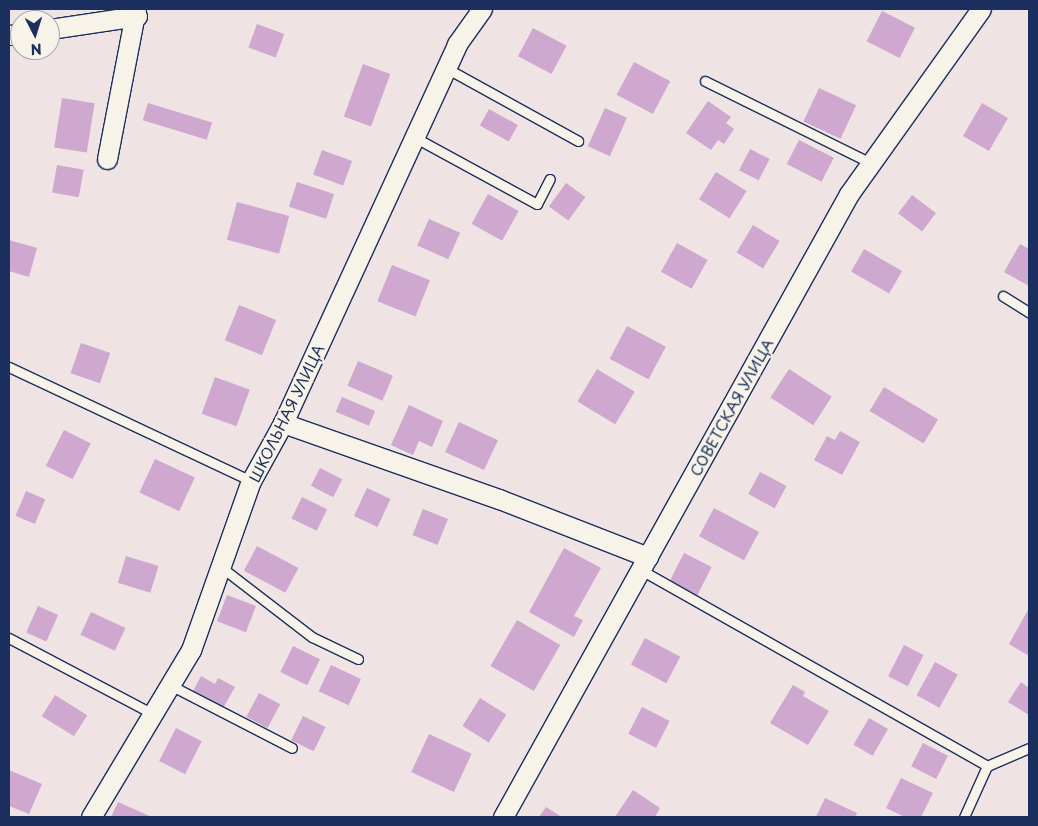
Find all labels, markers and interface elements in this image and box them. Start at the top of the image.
north arrow [10,10,60,60]
text: N [30,39,43,60]
street label: СОВЕТСКАЯ УЛИЦА [686,335,776,479]
street label: ШКОЛЬНАЯ УЛИЦА [245,341,327,485]

